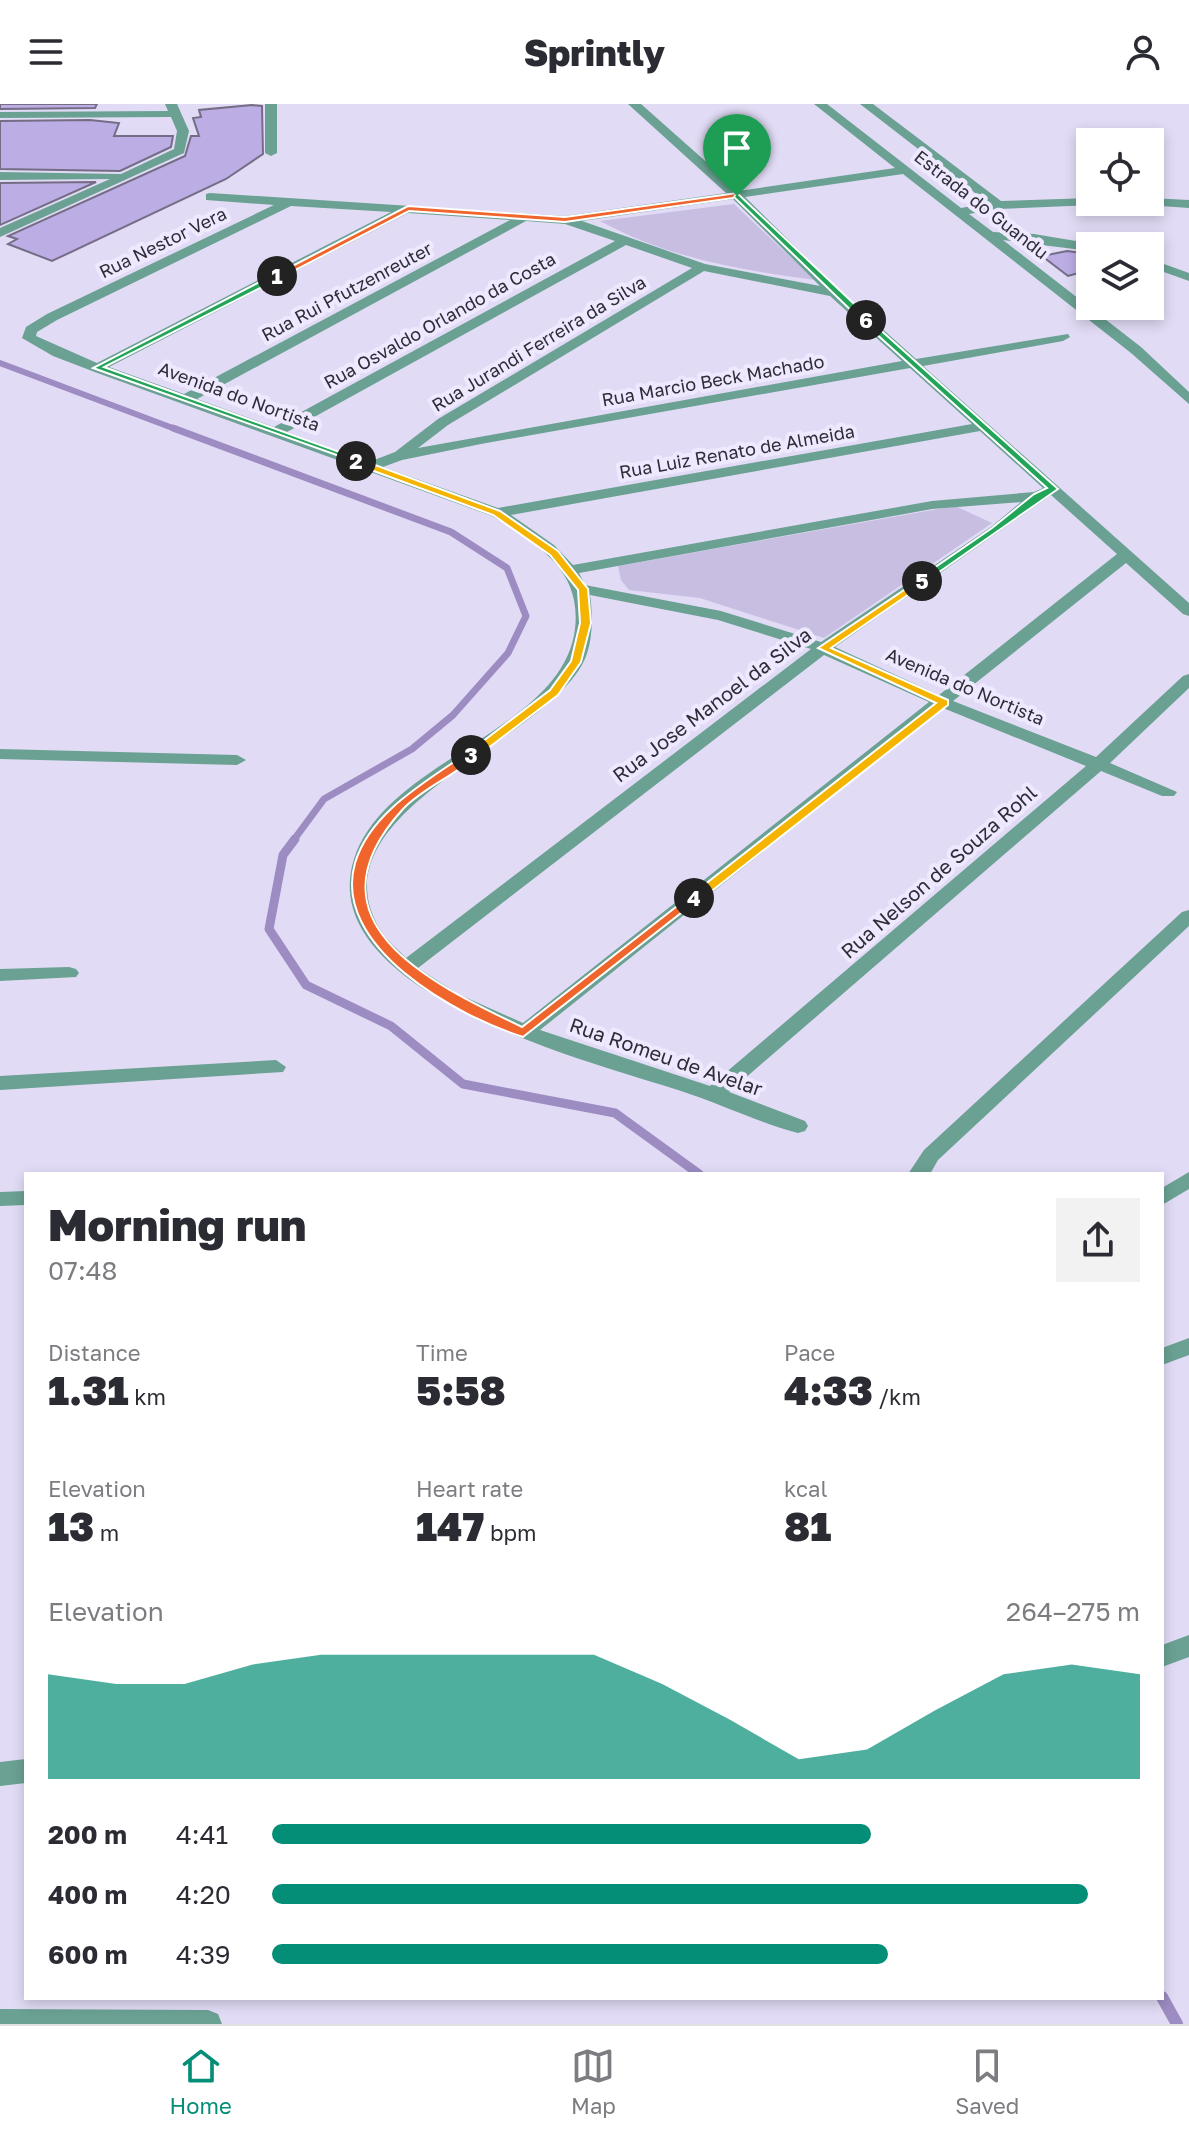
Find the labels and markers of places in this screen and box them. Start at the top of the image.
pin [703,114,771,196]
pin: 1 [257,256,297,296]
pin: 6 [846,300,886,340]
pin: 2 [336,441,376,481]
pin: 5 [902,561,942,601]
pin: 3 [451,735,491,775]
pin: 4 [674,878,714,918]

